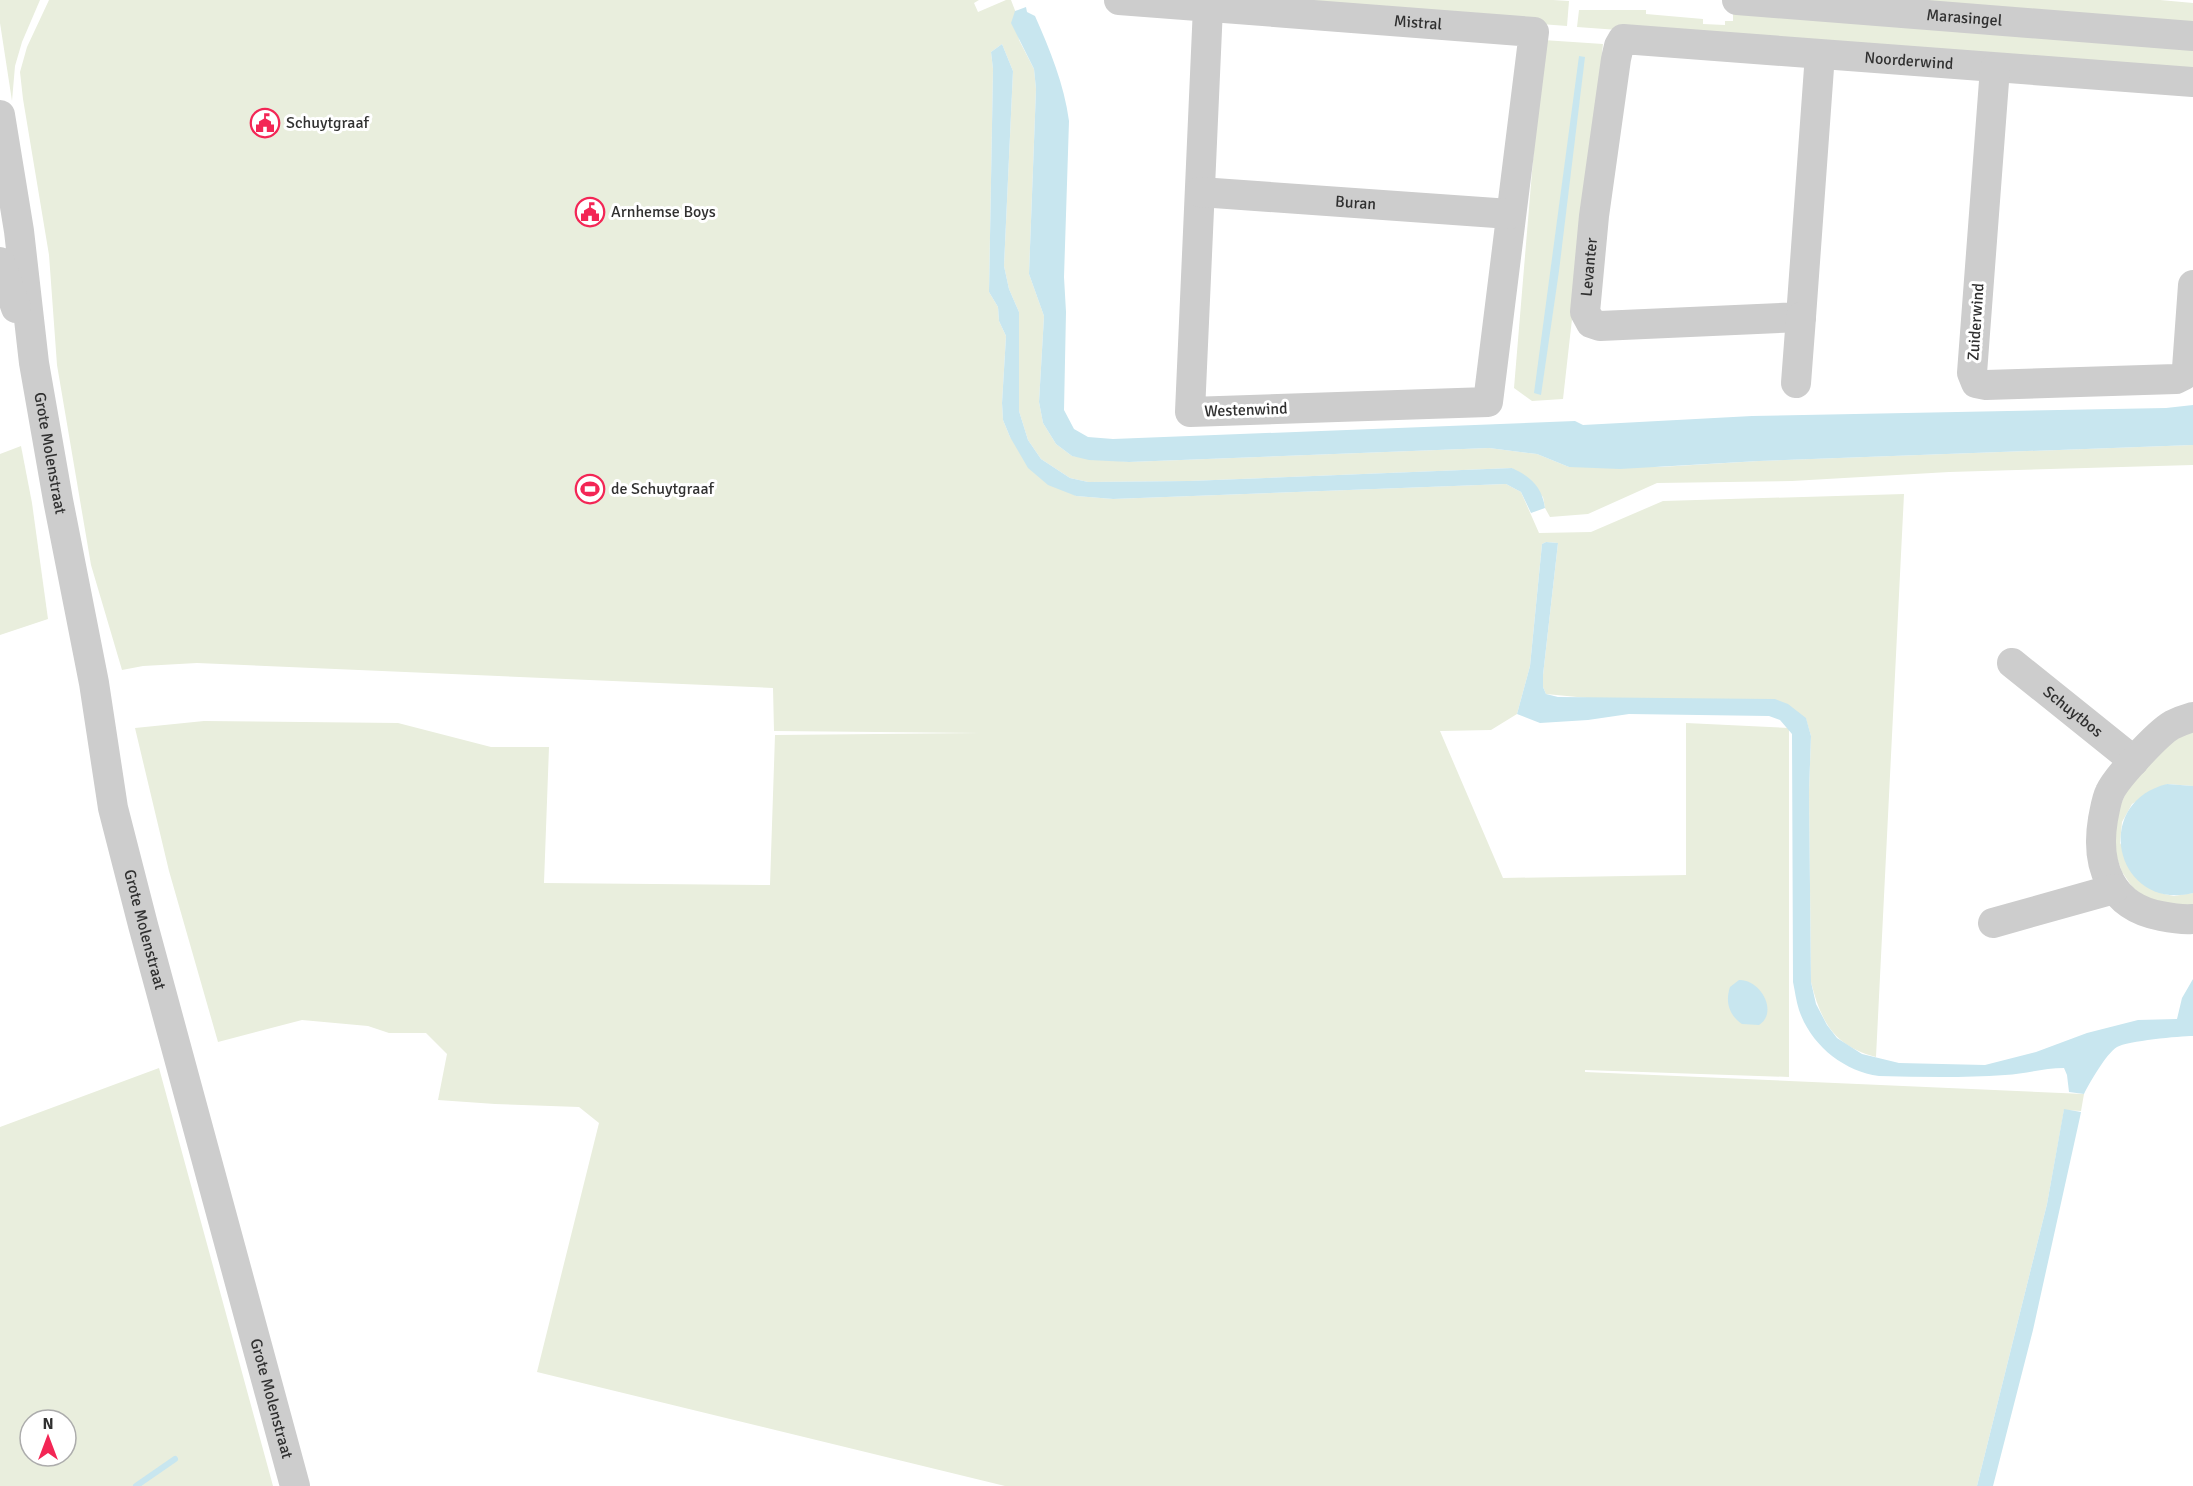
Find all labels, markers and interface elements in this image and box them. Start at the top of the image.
street label: Marasingel [1926,5,2003,31]
street label: Mistral [1393,11,1443,35]
street label: Noorderwind [1864,48,1954,74]
public building icon: Schuytgraaf [249,107,281,139]
place label: Schuytgraaf [286,113,370,133]
street label: Buran [1334,192,1377,214]
public building icon: Arnhemse Boys [574,196,606,228]
place label: Arnhemse Boys [611,202,716,222]
street label: Levanter [1576,237,1602,298]
street label: Zuiderwind [1963,283,1989,361]
street label: Grote Molenstraat [29,391,71,516]
street label: Westenwind [1204,399,1288,421]
sports icon: de Schuytgraaf [574,473,606,505]
place label: de Schuytgraaf [611,479,715,499]
street label: Schuytbos [2039,682,2107,742]
street label: Grote Molenstraat [119,867,170,992]
street label: Grote Molenstraat [246,1336,297,1461]
north arrow [18,1408,78,1468]
text: N [42,1414,54,1434]

